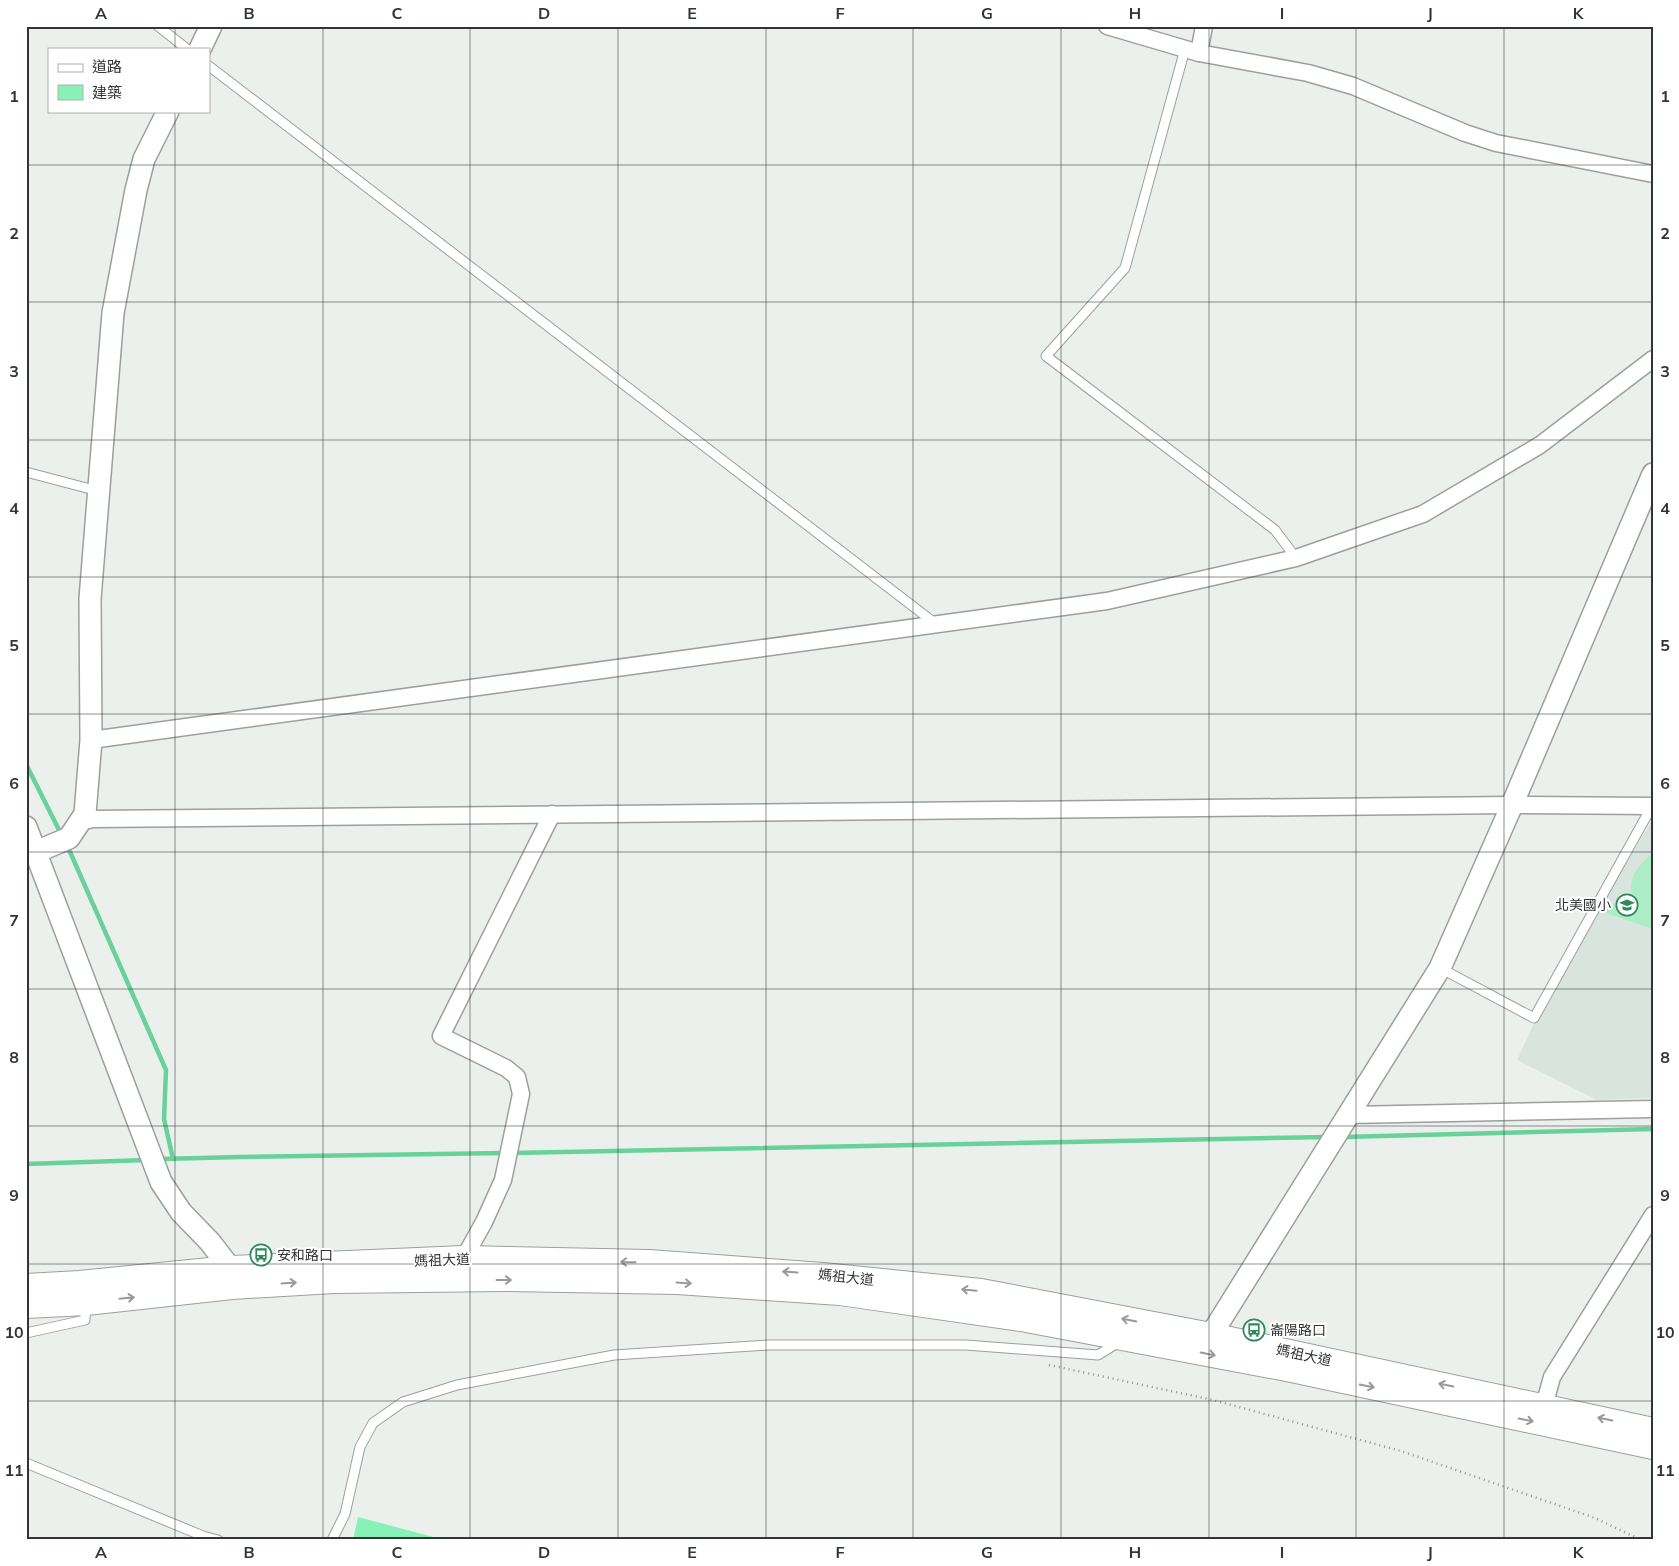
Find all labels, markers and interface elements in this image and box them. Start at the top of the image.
text: A [95,3,107,23]
text: B [243,3,255,23]
text: C [392,3,403,23]
text: D [538,3,550,23]
text: E [687,3,697,23]
text: F [835,3,845,23]
text: G [981,3,993,23]
text: H [1129,3,1141,23]
text: I [1280,3,1284,23]
text: J [1427,3,1433,23]
text: K [1573,3,1585,23]
legend [48,48,210,112]
text: 道路 [92,57,122,76]
text: 建築 [92,83,122,102]
text: 1 [9,86,19,106]
text: 1 [1660,86,1670,106]
text: 2 [9,223,19,243]
text: 2 [1660,223,1670,243]
text: 3 [9,361,19,381]
text: 3 [1660,361,1670,381]
text: 4 [9,498,19,518]
text: 4 [1660,498,1670,518]
text: 5 [9,635,19,655]
text: 5 [1660,635,1670,655]
text: 6 [9,773,19,793]
text: 6 [1660,773,1670,793]
school or university icon: 北美國小 [1615,893,1639,917]
place label: 北美國小 [1555,896,1611,914]
text: 7 [9,910,19,930]
text: 7 [1660,910,1670,930]
text: 8 [9,1047,19,1067]
text: 8 [1660,1047,1670,1067]
text: 9 [9,1185,19,1205]
text: 9 [1660,1185,1670,1205]
bus stop icon: 安和路口 [249,1243,273,1267]
place label: 安和路口 [277,1246,333,1264]
street label: 媽祖大道 [414,1250,470,1270]
one-way arrow [620,1257,636,1267]
street label: 媽祖大道 [817,1265,875,1289]
one-way arrow [782,1268,798,1277]
one-way arrow [496,1275,512,1284]
one-way arrow [676,1278,692,1287]
one-way arrow [281,1279,297,1288]
one-way arrow [961,1285,977,1295]
one-way arrow [119,1293,135,1303]
one-way arrow [1121,1314,1137,1324]
bus stop icon: 崙陽路口 [1242,1318,1266,1342]
place label: 崙陽路口 [1270,1321,1326,1339]
text: 10 [4,1322,24,1342]
text: 10 [1655,1322,1675,1342]
street label: 媽祖大道 [1275,1340,1333,1370]
one-way arrow [1200,1350,1216,1359]
one-way arrow [1439,1380,1455,1389]
one-way arrow [1359,1382,1375,1391]
one-way arrow [1598,1414,1614,1424]
one-way arrow [1518,1416,1534,1425]
text: 11 [4,1460,24,1480]
text: 11 [1655,1460,1675,1480]
text: A [95,1542,107,1562]
text: B [243,1542,255,1562]
text: C [392,1542,403,1562]
text: D [538,1542,550,1562]
text: E [687,1542,697,1562]
text: F [835,1542,845,1562]
text: G [981,1542,993,1562]
text: H [1129,1542,1141,1562]
text: I [1280,1542,1284,1562]
text: J [1427,1542,1433,1562]
text: K [1573,1542,1585,1562]

